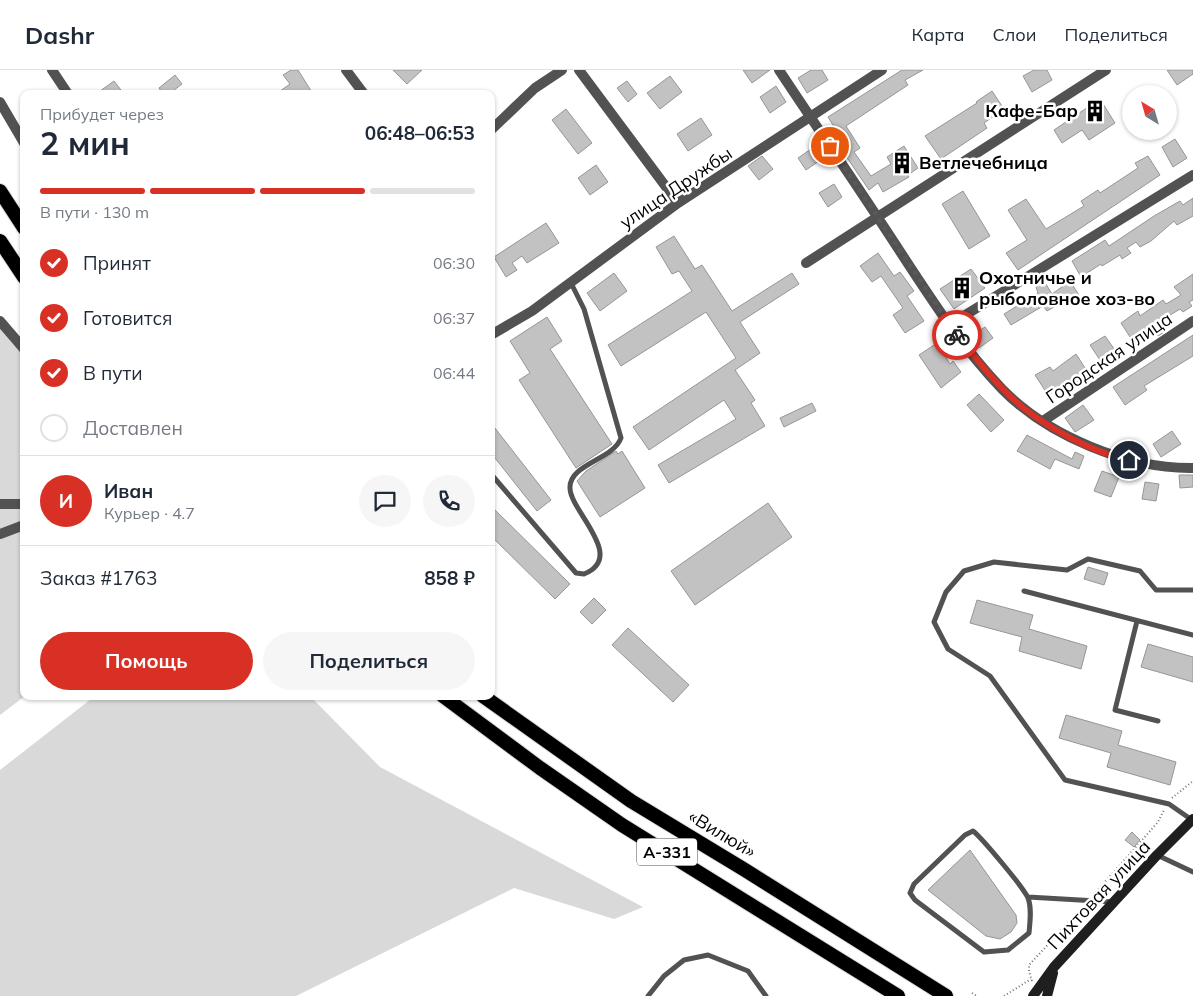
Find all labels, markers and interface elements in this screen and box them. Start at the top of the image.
text: Dashr [25,20,94,50]
text: Карта [912,23,964,46]
text: Слои [992,23,1037,46]
text: Поделиться [1065,23,1168,46]
north arrow [1122,85,1178,140]
map controls [1122,85,1177,140]
building icon: Кафе-Бар [1082,98,1108,124]
place label: Кафе-Бар [985,99,1078,122]
text: Прибудет через [40,104,164,124]
text: 06:48–06:53 [365,121,475,145]
text: 2 мин [40,123,130,163]
pin [809,125,851,167]
icon: bag [816,132,844,160]
street label: улица Дружбы [615,142,736,234]
building icon: Ветлечебница [889,150,915,176]
place label: Ветлечебница [919,151,1048,174]
text: В пути · 130 m [40,202,149,222]
icon: check [40,249,68,277]
text: Принят [83,251,151,275]
text: 06:30 [433,253,475,273]
place label: Охотничье и рыболовное хоз-во [979,266,1155,310]
building icon: Охотничье и рыболовное хоз-во [949,275,975,301]
icon: check [40,304,68,332]
text: Готовится [83,306,173,330]
street label: Городская улица [1041,307,1176,408]
text: 06:37 [433,308,475,328]
courier [932,310,982,360]
icon: bike [943,321,971,349]
icon: check [40,359,68,387]
text: В пути [83,361,142,385]
text: 06:44 [433,363,475,383]
text: Доставлен [83,416,183,440]
pin [1108,439,1150,481]
icon: home [1115,446,1143,474]
button: chat [359,475,411,527]
button: phone [423,475,475,527]
text: Иван [104,479,153,503]
text: И [59,489,73,513]
text: Курьер · 4.7 [104,503,195,523]
text: Заказ #1763 [40,566,157,590]
text: 858 ₽ [424,566,475,590]
button: Помощь [40,632,253,690]
button: Поделиться [263,632,475,690]
street label: «Вилюй» [684,805,760,863]
street label: Пихтовая улица [1042,835,1155,954]
road number: А-331 [637,839,697,866]

